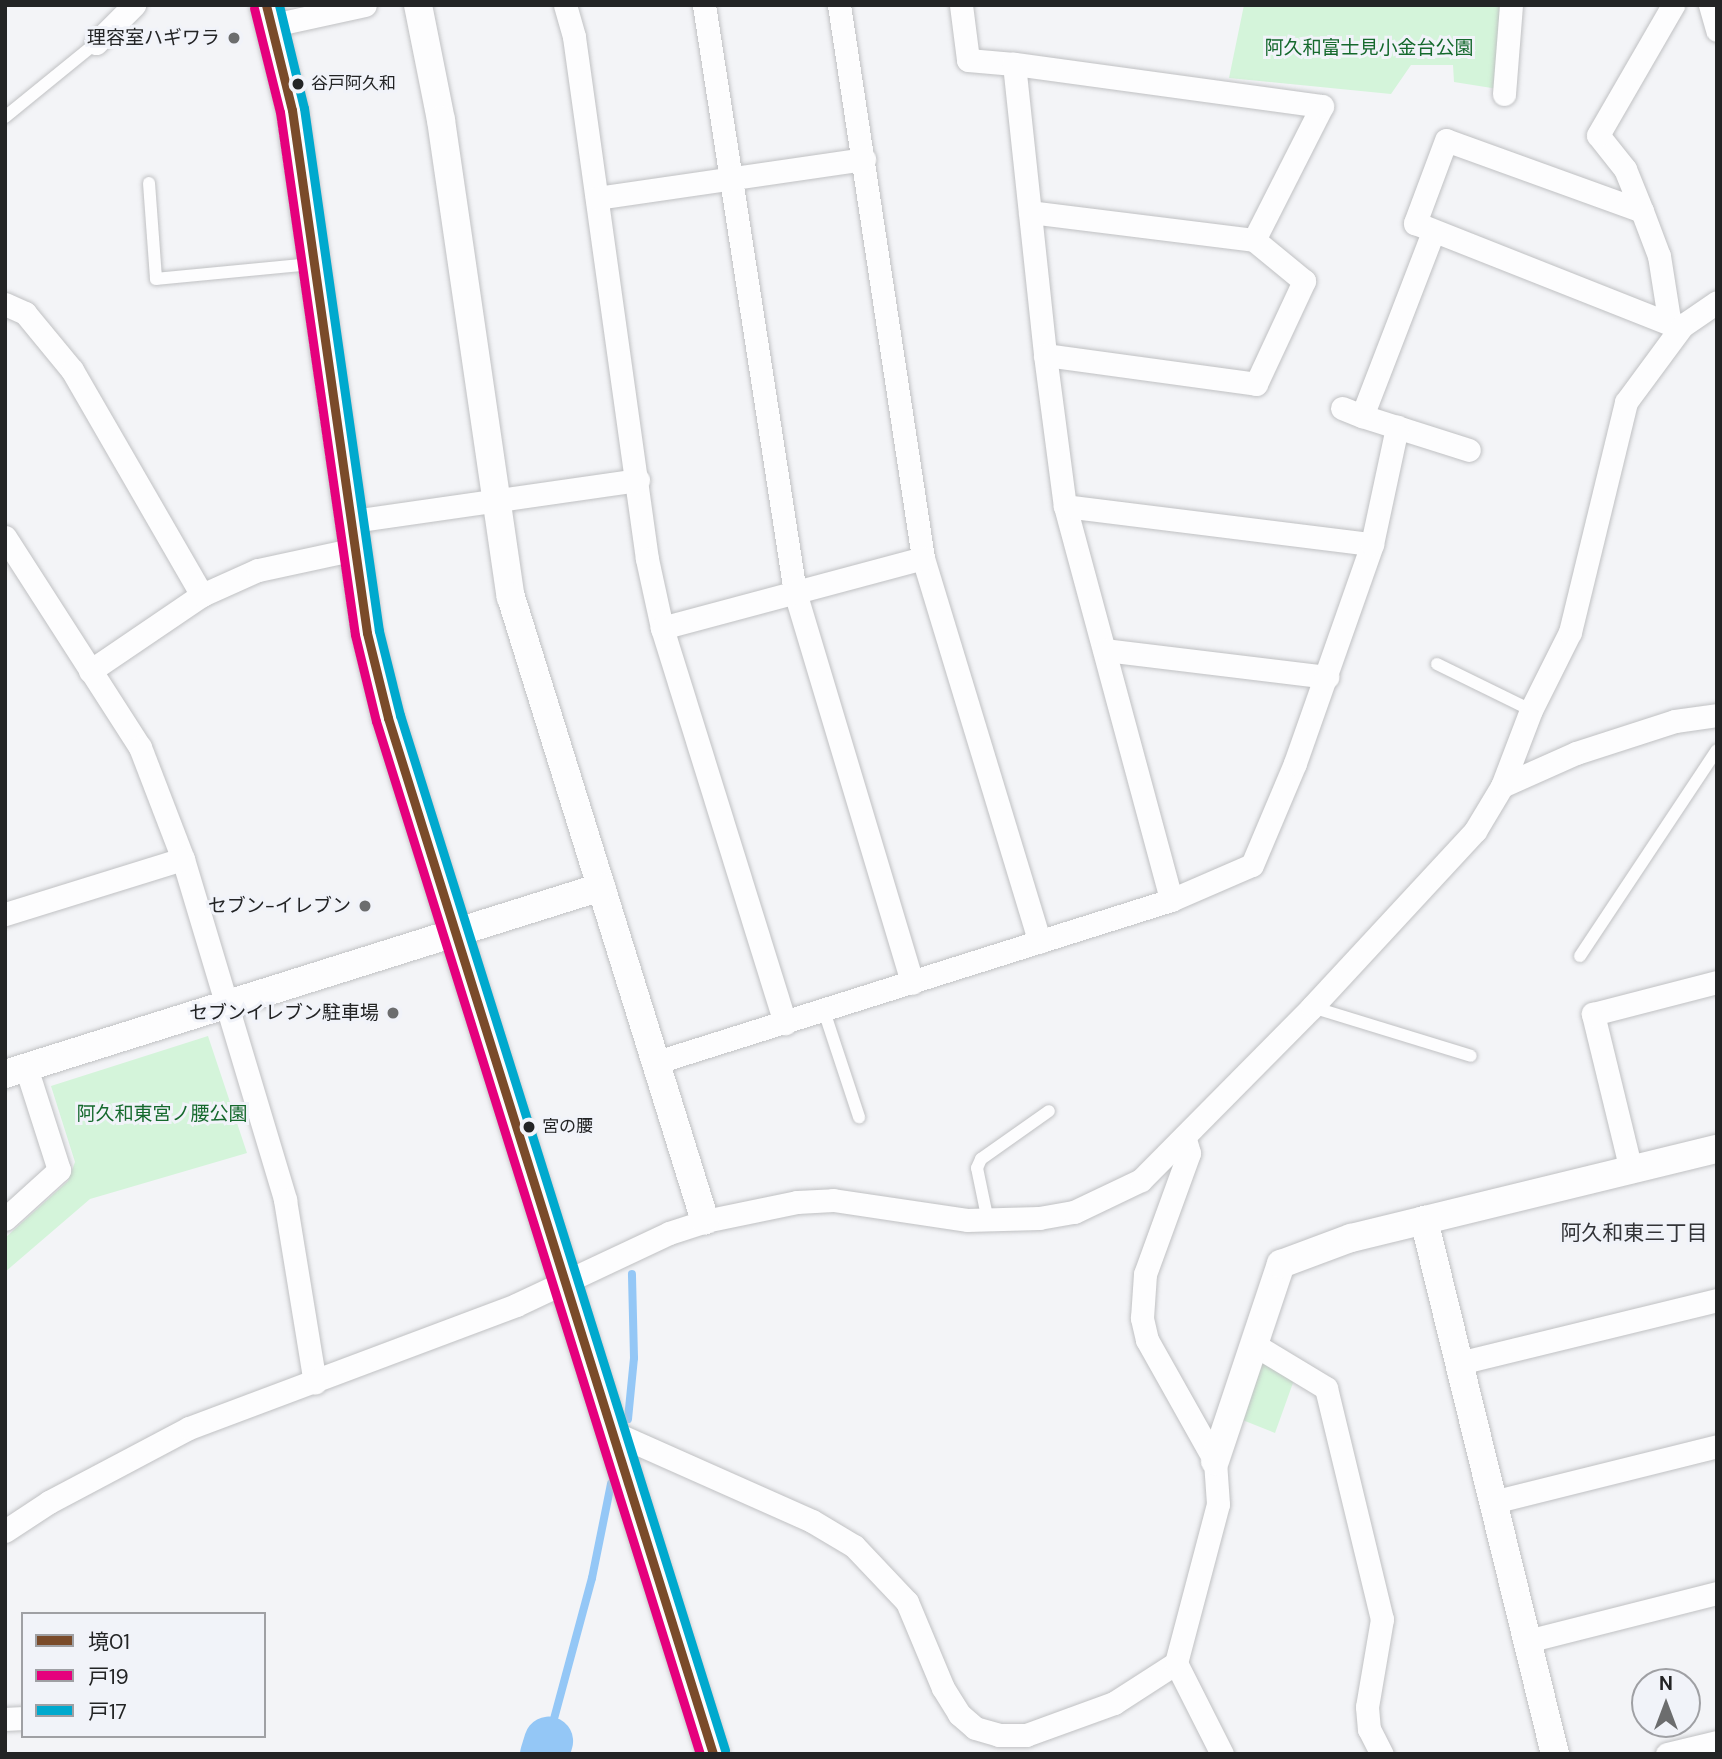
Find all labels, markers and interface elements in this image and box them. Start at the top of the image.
place label: 理容室ハギワラ [87,27,220,49]
marker: 理容室ハギワラ [226,30,242,46]
park label: 阿久和富士見小金台公園 [1265,37,1473,59]
place label: 谷戸阿久和 [311,74,396,94]
marker: 谷戸阿久和 [291,77,305,91]
place label: セブン-イレブン [208,895,351,917]
marker: セブン-イレブン [357,898,373,914]
place label: セブンイレブン駐車場 [189,1002,379,1024]
marker: セブンイレブン駐車場 [385,1005,401,1021]
park label: 阿久和東宮ノ腰公園 [77,1103,247,1125]
place label: 宮の腰 [542,1117,593,1137]
marker: 宮の腰 [522,1120,536,1134]
district label: 阿久和東三丁目 [1561,1220,1707,1246]
legend [21,1612,266,1738]
text: 境01 [88,1628,130,1656]
text: 戸19 [88,1663,129,1691]
north arrow [1631,1668,1701,1738]
text: N [1659,1671,1673,1696]
text: 戸17 [88,1698,127,1726]

